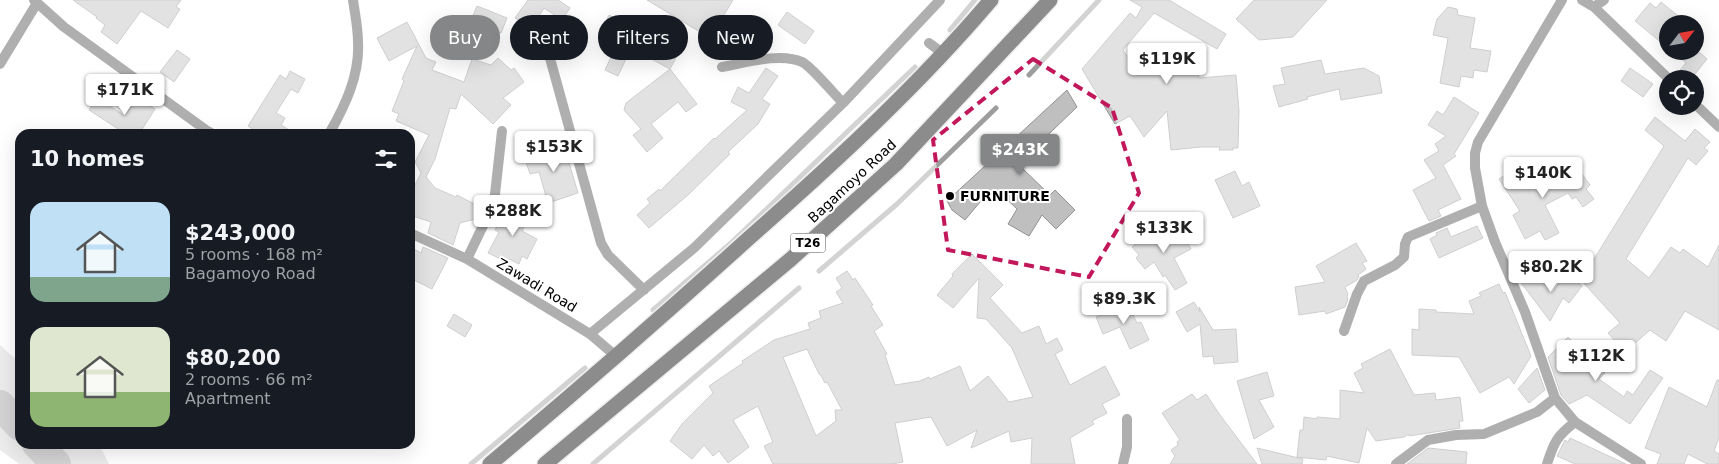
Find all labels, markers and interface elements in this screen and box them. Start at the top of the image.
chip: Buy [430,15,500,60]
chip: Rent [510,15,588,60]
chip: Filters [598,15,688,60]
chip: New [698,15,773,60]
north arrow [1659,15,1704,60]
map controls [1659,15,1704,115]
pin: $119K [1132,42,1202,85]
text: $119K [1139,49,1195,68]
button: locate [1659,70,1704,115]
pin: $171K [90,74,160,116]
text: $171K [97,80,153,99]
pin: $153K [519,130,589,173]
pin: $243K [985,134,1055,176]
street label: Bagamoyo Road [805,136,899,226]
text: $153K [526,137,582,156]
text: $243K [992,140,1048,159]
icon: filters [372,145,400,173]
text: 10 homes [30,147,145,171]
pin: $140K [1508,156,1578,199]
text: $140K [1515,163,1571,182]
place label: FURNITURE [960,188,1050,204]
marker: FURNITURE [944,190,956,202]
pin: $288K [478,194,548,237]
text: $288K [485,201,541,220]
pin: $133K [1129,212,1199,254]
text: $133K [1136,218,1192,237]
text: $243,000 [185,221,295,245]
icon: home [70,222,130,282]
road number: T26 [790,234,826,252]
text: 5 rooms · 168 m² [185,245,323,264]
pin: $80.2K [1510,250,1592,293]
street label: Zawadi Road [494,255,580,315]
text: $80.2K [1519,257,1583,276]
text: Bagamoyo Road [185,264,316,283]
pin: $89.3K [1083,282,1165,325]
text: $89.3K [1092,289,1156,308]
pin: $112K [1561,340,1631,382]
text: $80,200 [185,346,281,370]
text: $112K [1568,346,1624,365]
icon: home [70,347,130,407]
text: 2 rooms · 66 m² [185,370,313,389]
text: Apartment [185,389,271,408]

